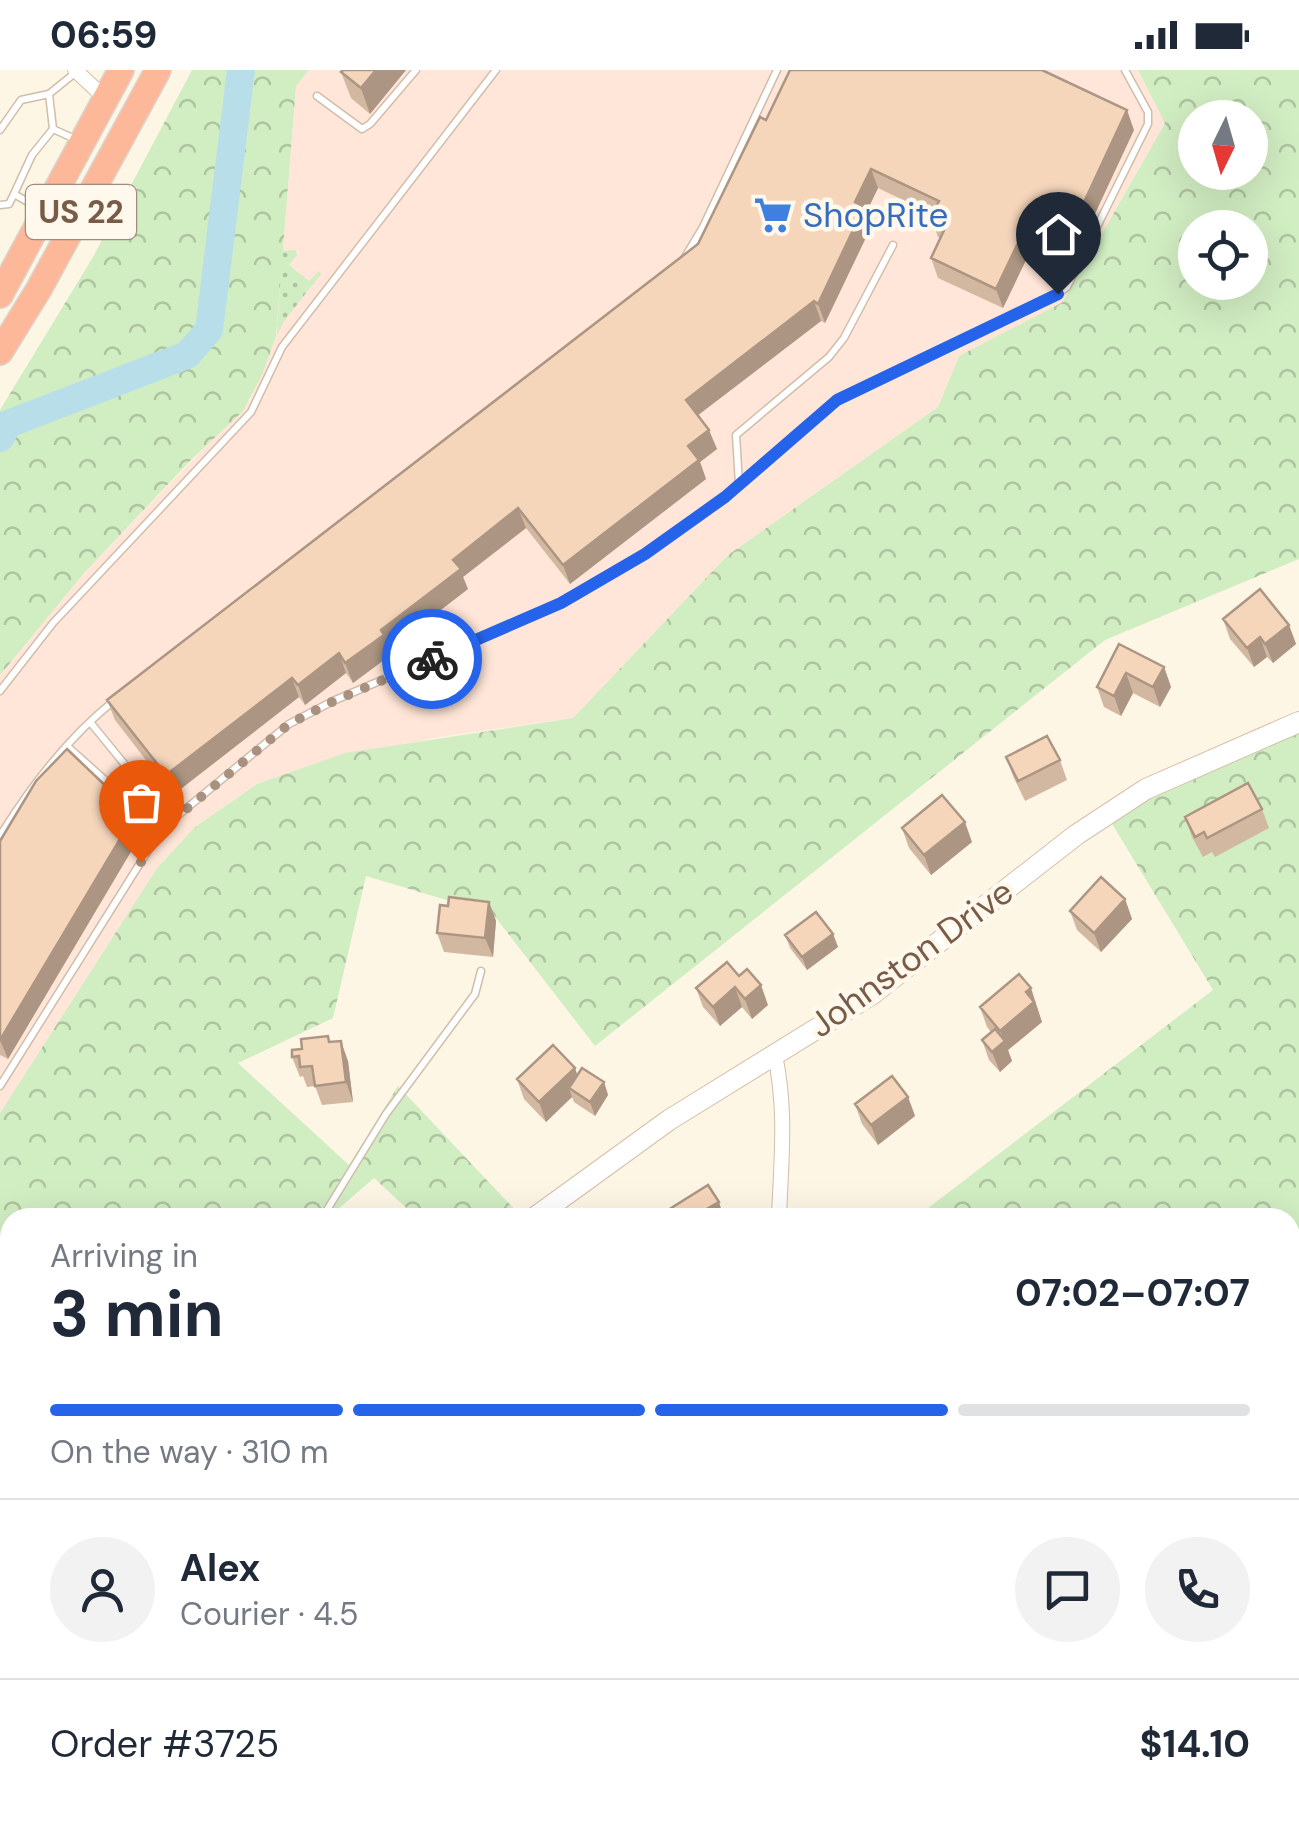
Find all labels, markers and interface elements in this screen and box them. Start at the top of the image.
text: 06:59 [50,10,157,60]
north arrow [1178,100,1268,190]
map controls [1178,100,1268,300]
road number: US 22 [26,185,136,239]
place label: ShopRite [803,192,948,238]
pin [1016,192,1101,295]
supermarket icon: ShopRite [752,194,794,236]
icon: home [1031,207,1086,262]
button: locate [1178,210,1268,300]
courier [382,609,482,709]
icon: bike [405,632,460,687]
pin [99,760,184,863]
icon: bag [114,775,169,830]
street label: Johnston Drive [800,868,1022,1048]
text: Arriving in [50,1235,198,1277]
text: 07:02–07:07 [1015,1268,1250,1318]
text: 3 min [50,1272,224,1356]
text: On the way · 310 m [50,1431,328,1473]
button: person [50,1537,155,1642]
button: chat [1015,1537,1120,1642]
button: phone [1145,1537,1250,1642]
text: Alex [180,1543,260,1593]
text: Courier · 4.5 [180,1593,358,1635]
text: Order #3725 [50,1719,279,1769]
text: $14.10 [1140,1719,1250,1769]

